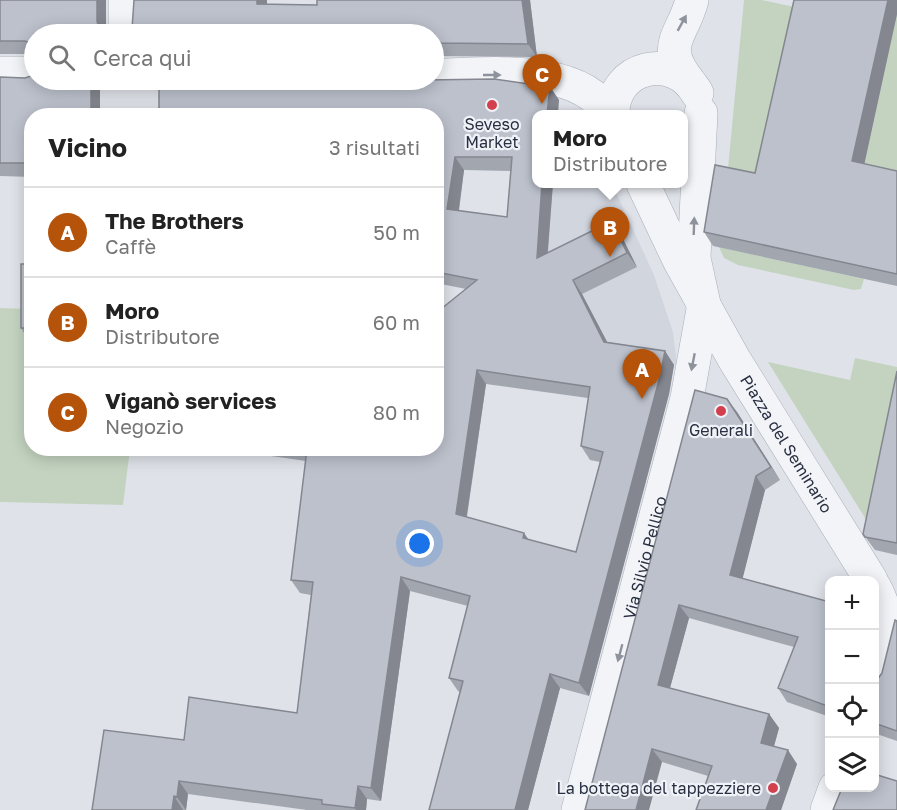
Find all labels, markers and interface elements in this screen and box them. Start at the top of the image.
one-way arrow [677,14,687,31]
search box [24,24,444,90]
icon: search [45,41,78,74]
text: Cerca qui [93,44,192,71]
pin: C [522,54,562,104]
one-way arrow [482,70,501,80]
marker: Seveso Market [485,98,499,112]
popup [532,110,688,188]
place label: Seveso Market [464,114,520,152]
text: Moro [553,124,607,151]
text: Vicino [48,132,127,163]
text: 3 risultati [329,135,420,159]
text: Distributore [553,151,667,175]
text: The Brothers [105,207,244,234]
pin: B [590,208,630,257]
one-way arrow [690,217,699,236]
text: A [60,220,75,244]
text: 50 m [373,220,420,244]
text: Caffè [105,234,156,258]
text: Moro [105,297,159,324]
text: B [60,310,75,334]
text: 60 m [373,310,420,334]
text: Distributore [105,324,220,348]
pin: A [622,350,662,399]
one-way arrow [688,353,697,372]
street label: Piazza del Seminario [736,371,837,516]
text: Viganò services [105,387,277,414]
text: C [60,400,75,424]
text: 80 m [373,400,420,424]
marker: Generali [714,404,728,418]
text: Negozio [105,414,184,438]
place label: Generali [689,420,753,440]
street label: Via Silvio Pellico [619,494,671,622]
your location [405,529,434,558]
map controls [825,576,879,792]
button: + [825,576,879,630]
button: − [825,630,879,684]
one-way arrow [615,644,624,662]
button: locate [825,684,879,738]
button: layers [825,738,879,792]
place label: La bottega del tappezziere [556,778,761,798]
marker: La bottega del tappezziere [766,781,780,795]

